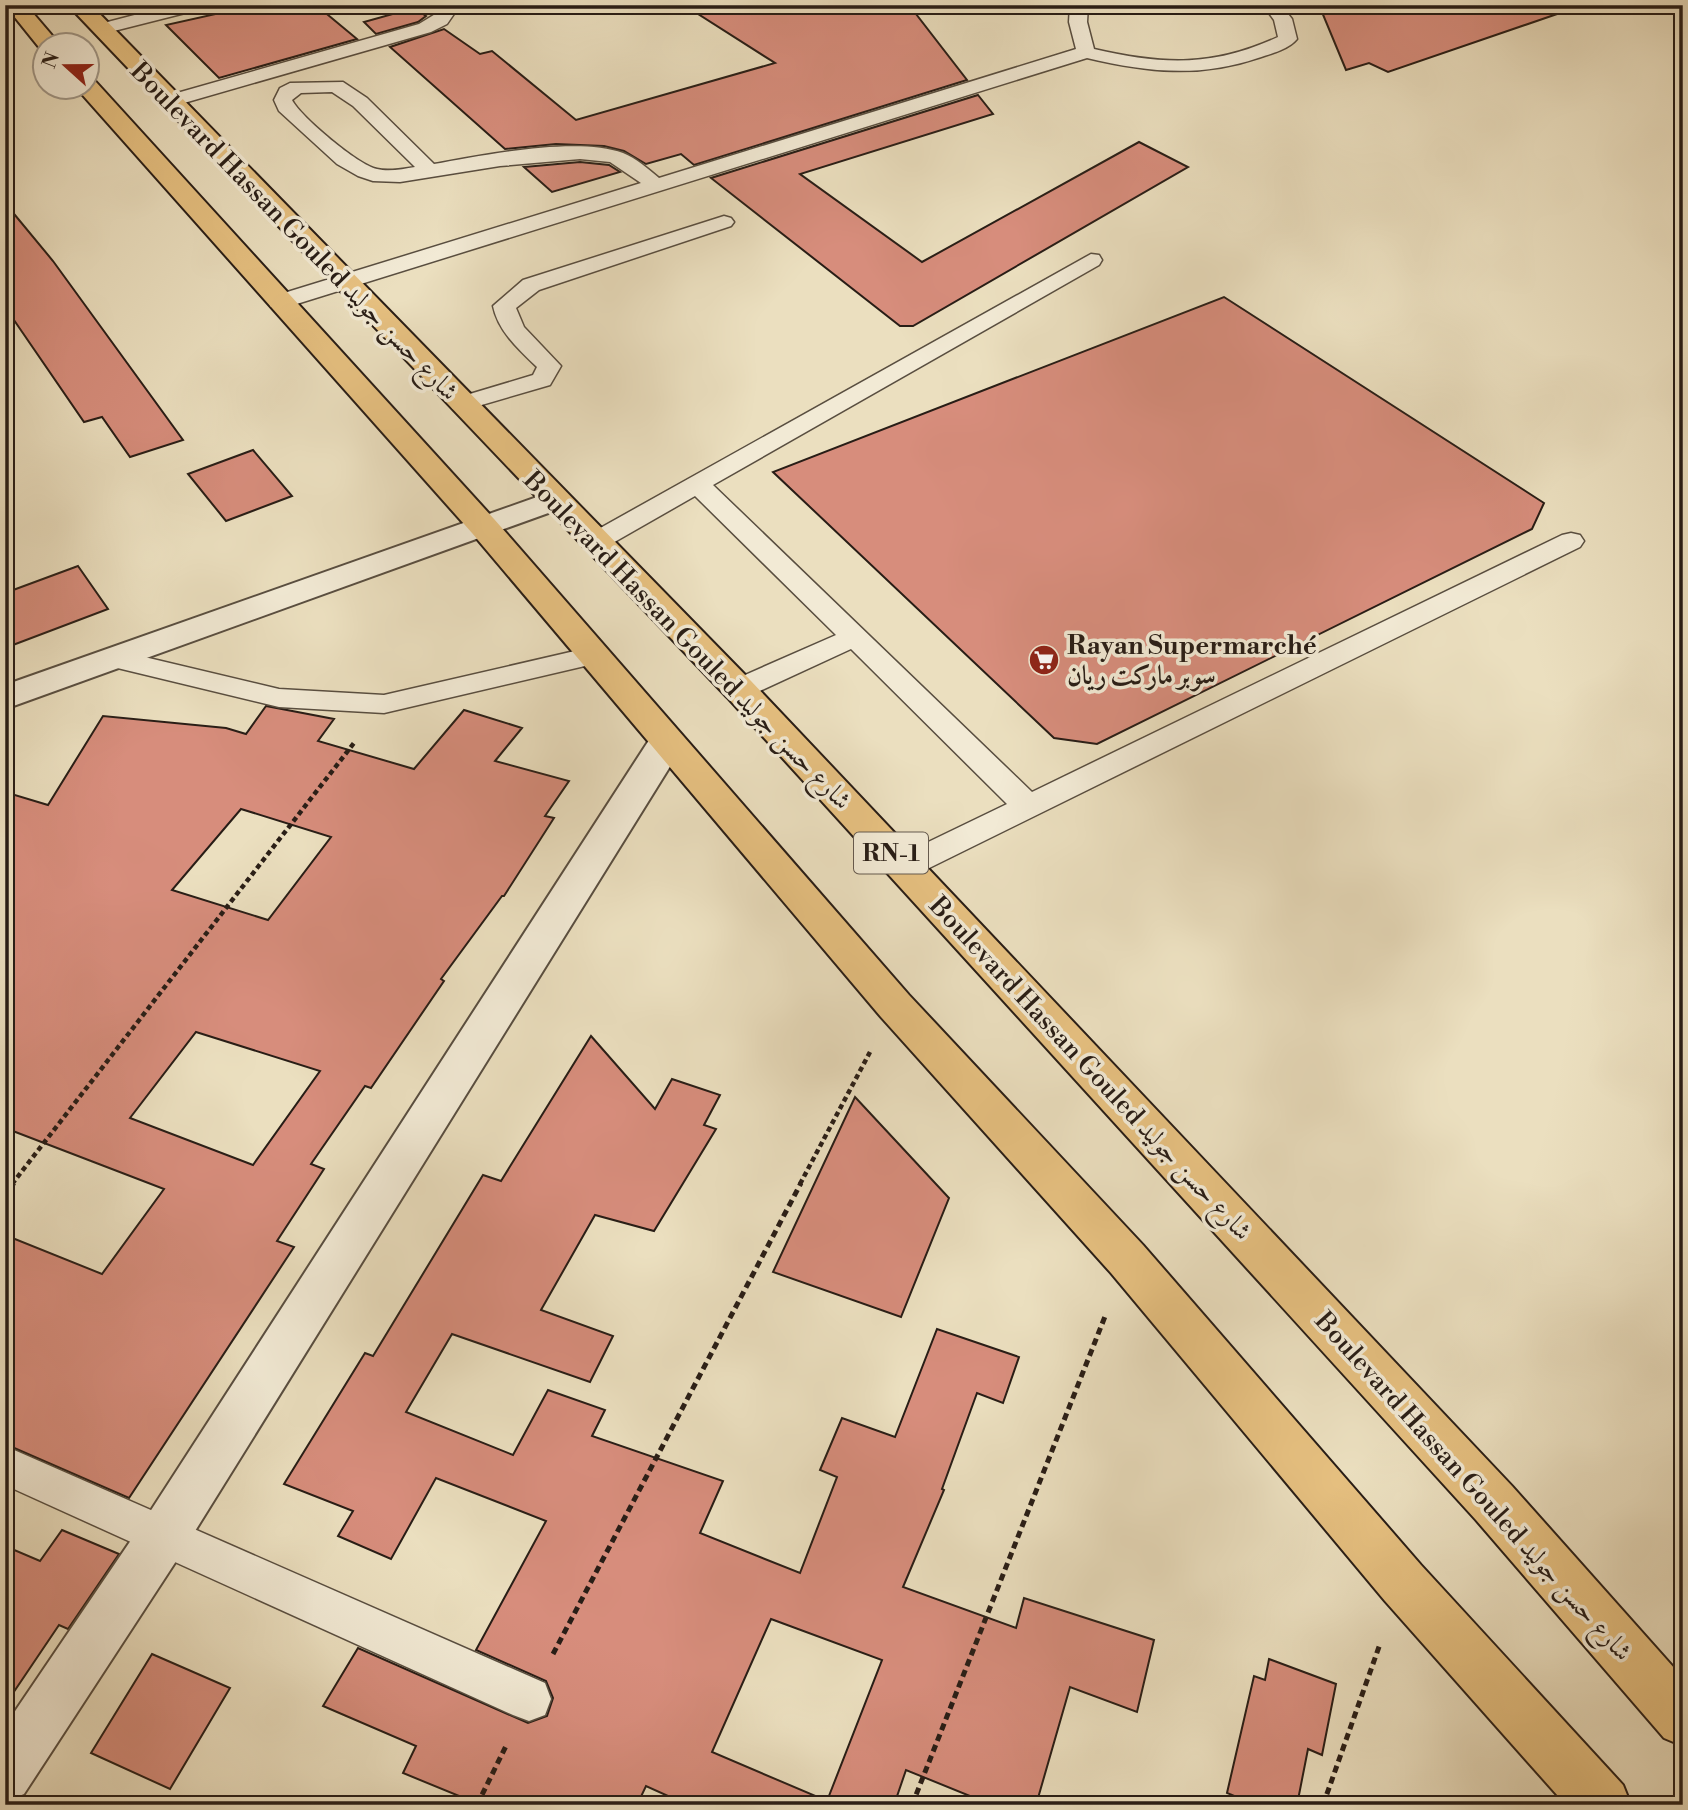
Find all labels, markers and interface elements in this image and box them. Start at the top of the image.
north arrow [32,32,102,102]
text: N [37,49,65,72]
street label: Boulevard Hassan Gouled شارع حسن جوليد [119,55,465,411]
street label: Boulevard Hassan Gouled شارع حسن جوليد [512,464,858,820]
place label: Rayan Supermarché سوبر ماركت ريان [1067,630,1317,692]
supermarket icon: Rayan Supermarché سوبر ماركت ريان [1027,643,1061,677]
road number: RN-1 [854,832,928,874]
street label: Boulevard Hassan Gouled شارع حسن جوليد [918,889,1258,1251]
street label: Boulevard Hassan Gouled شارع حسن جوليد [1304,1305,1639,1671]

